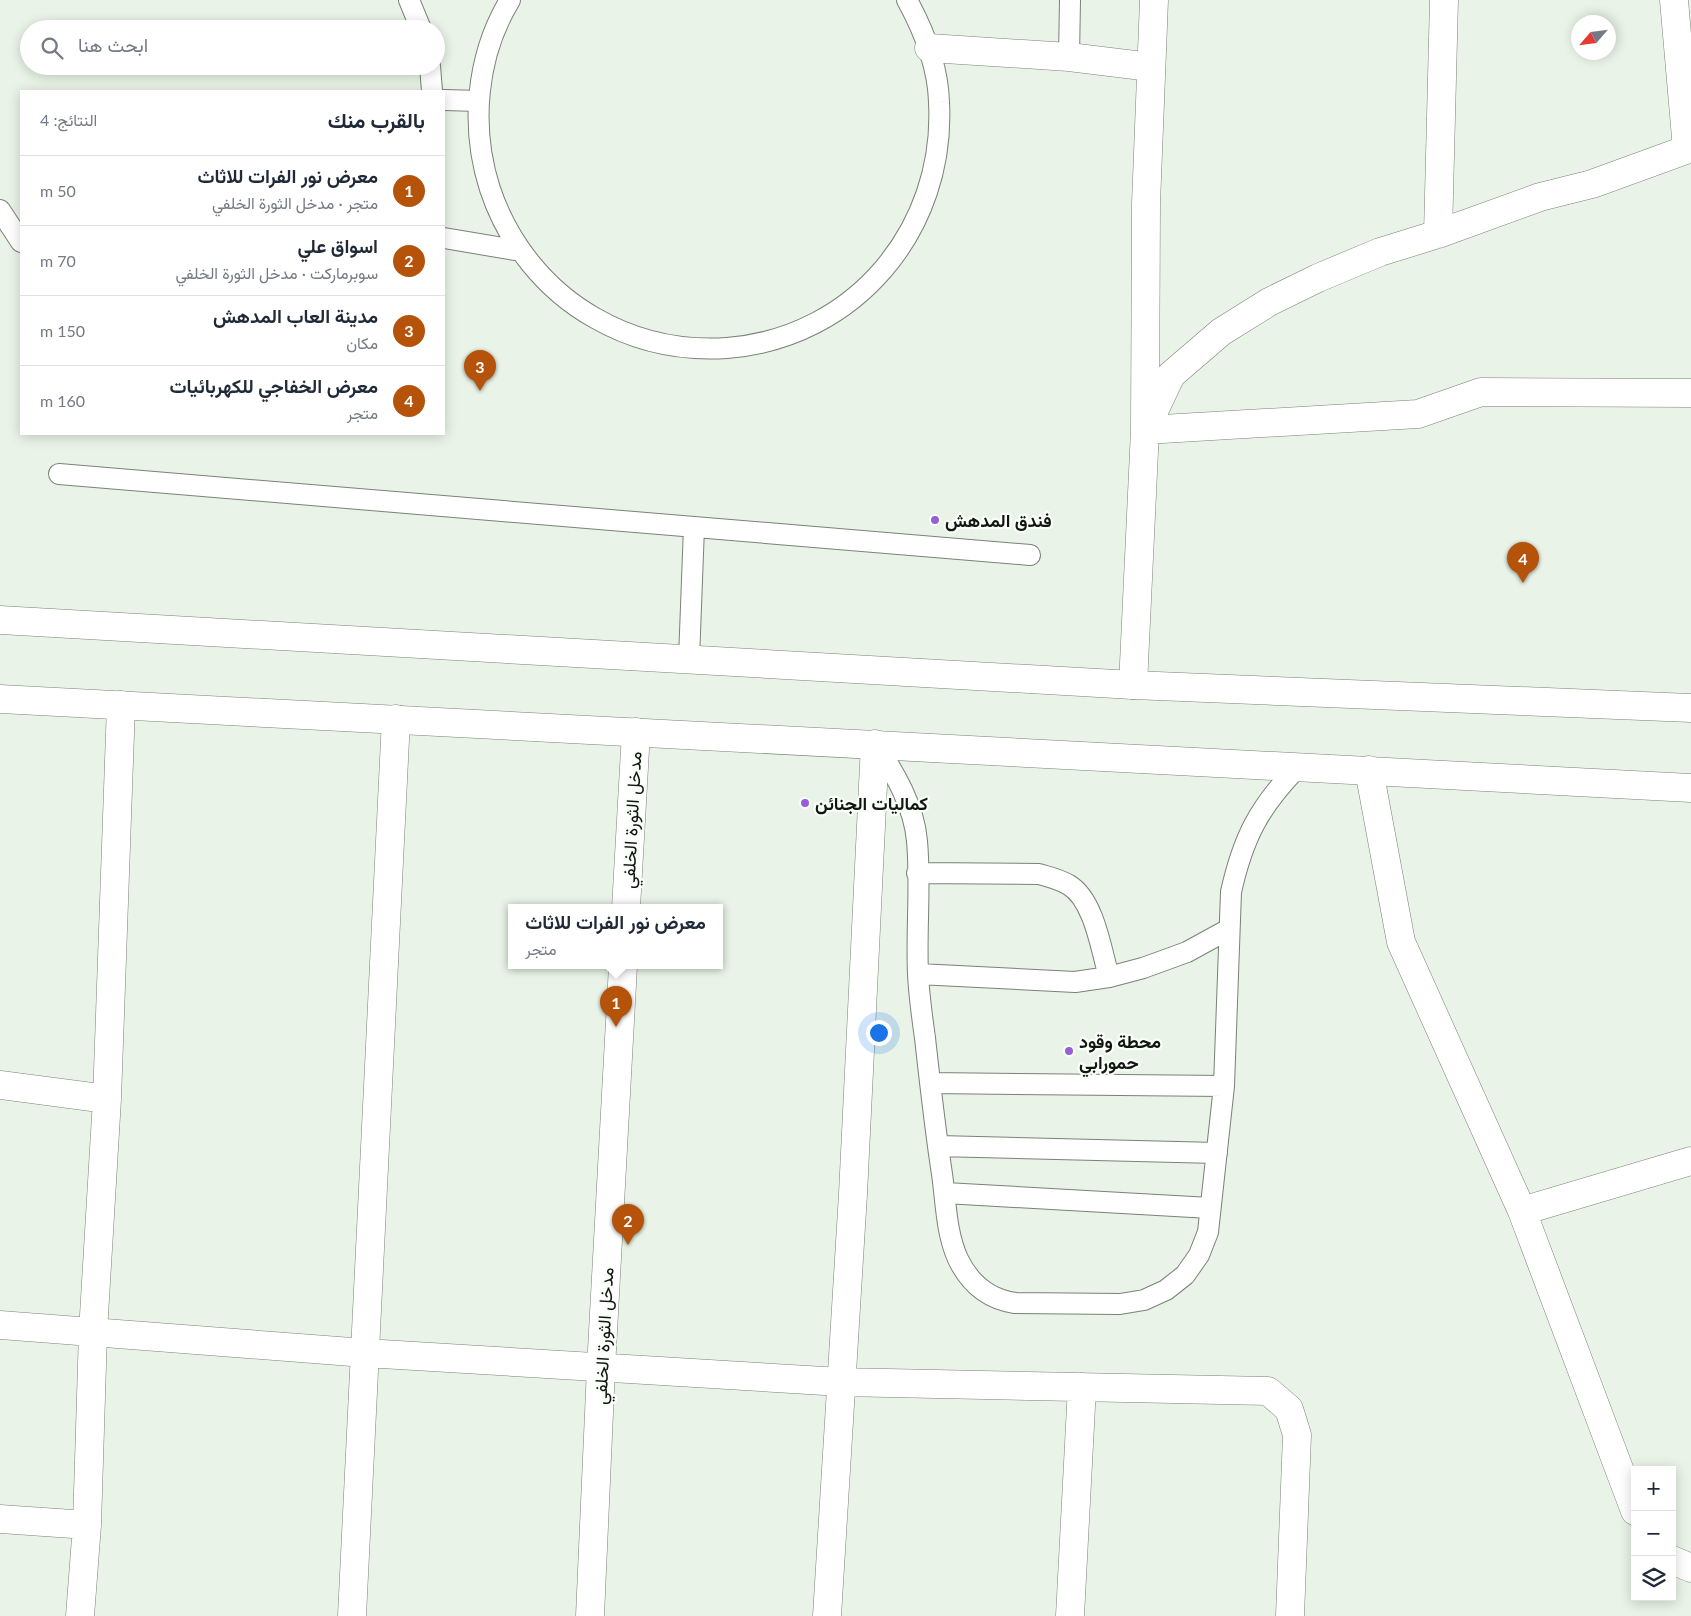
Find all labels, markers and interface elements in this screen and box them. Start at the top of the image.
north arrow [1571,15,1616,60]
search box [20,20,445,75]
text: ابحث هنا [78,33,148,56]
icon: search [38,34,66,62]
text: بالقرب منك [328,107,425,132]
text: النتائج: 4 [40,110,97,129]
text: معرض نور الفرات للاثاث [197,164,378,187]
text: 50 m [40,181,76,200]
text: 1 [404,181,414,200]
text: متجر · مدخل الثورة الخلفي [212,193,378,212]
text: اسواق علي [298,234,378,257]
text: 70 m [40,251,76,270]
text: 2 [404,251,414,270]
text: سوبرماركت · مدخل الثورة الخلفي [175,263,378,282]
text: مدينة العاب المدهش [213,304,378,327]
text: 150 m [40,321,85,340]
text: 3 [404,321,414,340]
text: مكان [346,333,378,352]
pin: 3 [464,350,496,391]
text: معرض الخفاجي للكهربائيات [170,374,378,397]
text: 160 m [40,391,85,410]
text: 4 [404,391,414,410]
text: متجر [347,403,378,422]
place label: فندق المدهش [945,509,1052,532]
marker: فندق المدهش [929,514,941,526]
pin: 4 [1507,542,1539,583]
street label: مدخل الثورة الخلفي [616,751,651,889]
place label: كماليات الجنائن [815,792,928,815]
marker: كماليات الجنائن [799,797,811,809]
popup [508,904,723,969]
text: معرض نور الفرات للاثاث [525,910,706,933]
text: متجر [525,939,557,958]
pin: 1 [600,986,632,1027]
your location [866,1020,892,1046]
place label: محطة وقود حمورابي [1079,1030,1161,1078]
marker: محطة وقود حمورابي [1063,1045,1075,1057]
pin: 2 [612,1204,644,1245]
street label: مدخل الثورة الخلفي [588,1267,623,1405]
map controls [1631,1466,1676,1601]
button: + [1631,1466,1676,1511]
button: − [1631,1511,1676,1556]
button: layers [1631,1556,1676,1601]

